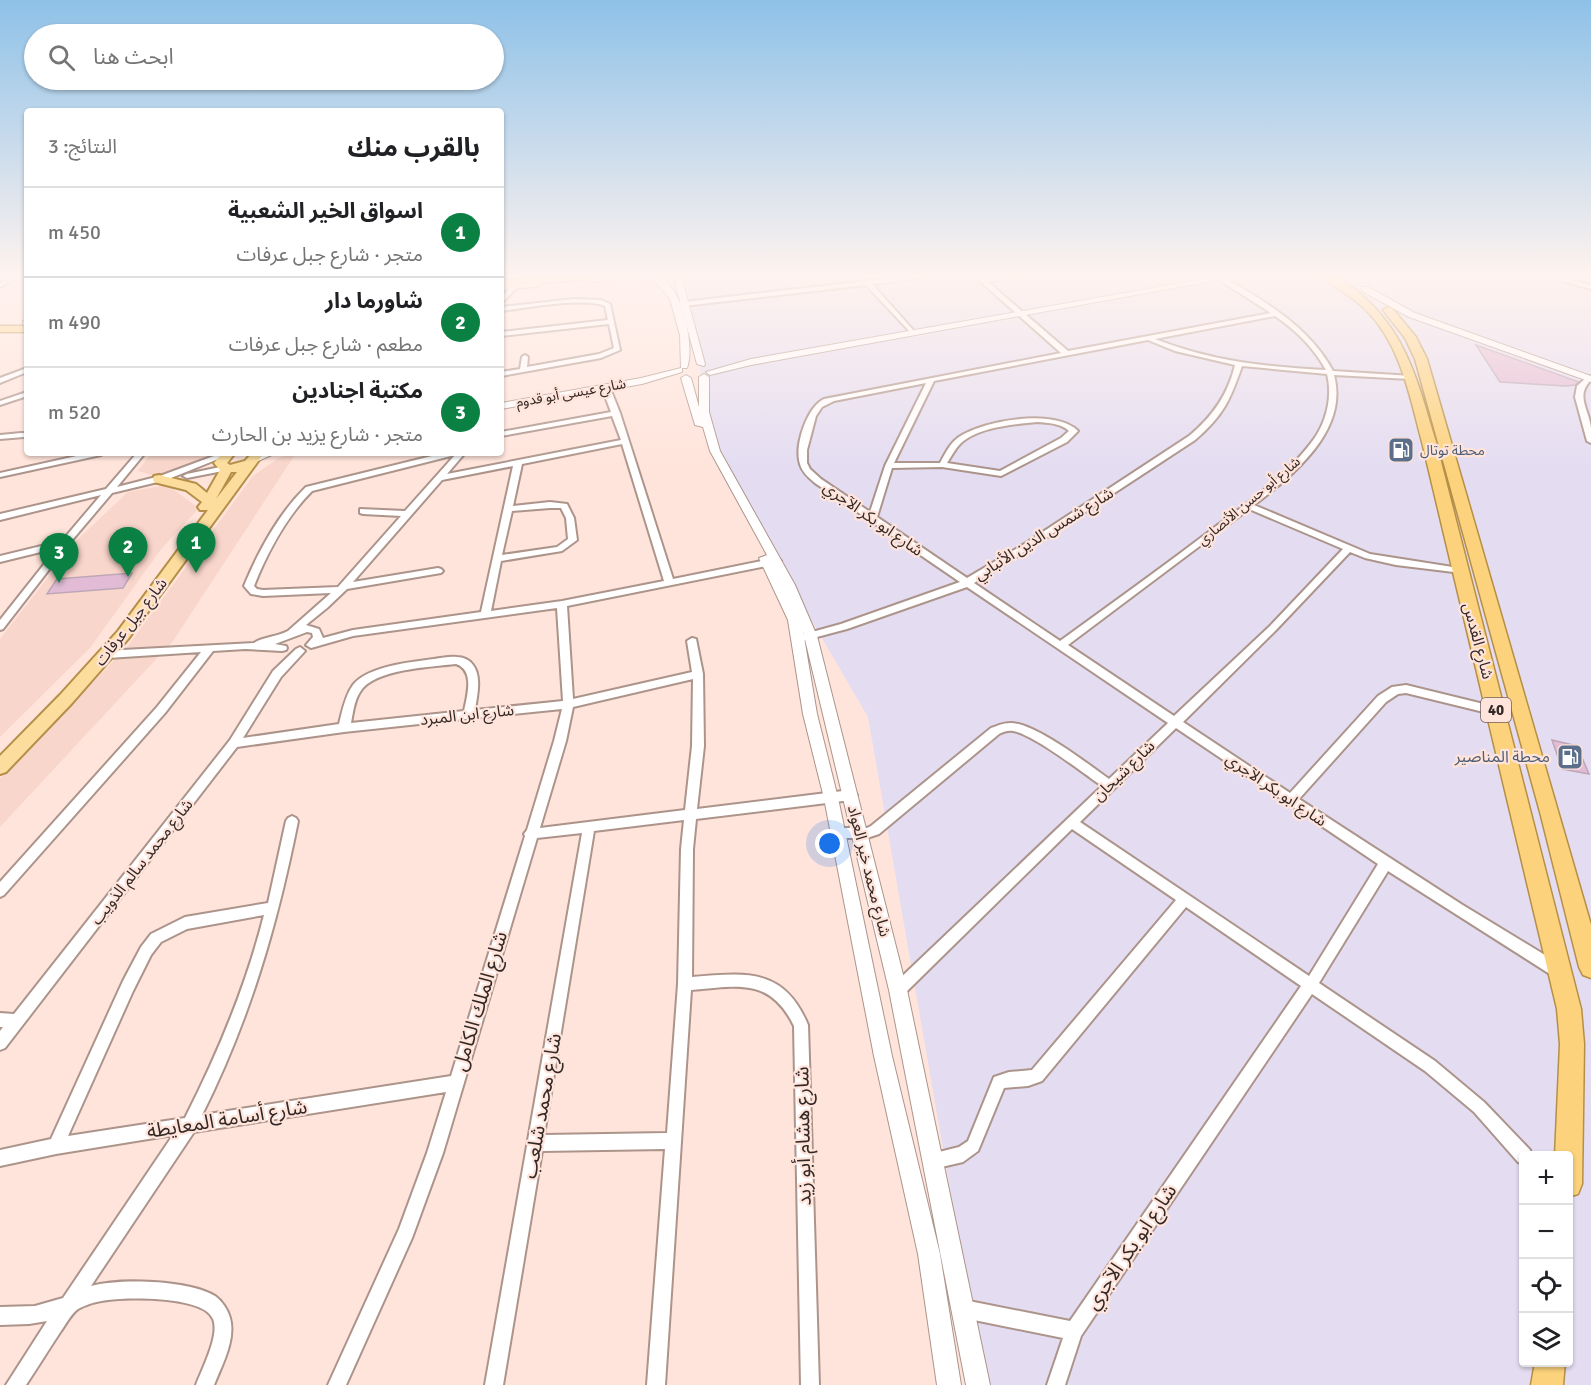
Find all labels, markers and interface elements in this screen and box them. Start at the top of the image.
search box [24,24,504,90]
icon: search [45,41,78,74]
text: ابحث هنا [93,43,174,70]
text: بالقرب منك [348,132,480,164]
text: النتائج: 3 [48,134,117,159]
text: اسواق الخير الشعبية [228,197,423,224]
text: 450 m [48,220,101,245]
text: 1 [455,220,466,245]
text: متجر · شارع جبل عرفات [236,242,423,267]
text: شاورما دار [325,287,423,314]
text: 490 m [48,310,101,335]
text: 2 [455,310,466,335]
text: مطعم · شارع جبل عرفات [229,332,423,357]
street label: شارع عيسى أبو قدوم [515,374,628,413]
text: مكتبة اجنادين [292,377,423,404]
text: 520 m [48,400,101,425]
text: 3 [455,400,466,425]
text: متجر · شارع يزيد بن الحارث [212,422,423,447]
fuel station icon: محطة توتال [1386,435,1416,465]
place label: محطة توتال [1420,442,1485,459]
street label: شارع أبو حسن الأنصاري [1194,452,1305,551]
street label: شارع ابو بكر الآجري [818,477,927,562]
street label: شارع شمس الدين الأنبابي [971,483,1118,587]
pin: 1 [176,524,216,573]
pin: 2 [108,528,148,577]
pin: 3 [40,534,78,583]
street label: شارع جبل عرفات [90,574,173,671]
street label: شارع القدس [1456,601,1498,682]
road number: 40 [1481,698,1511,722]
street label: شارع ابن المبرد [419,700,515,732]
street label: شارع شيحان [1089,736,1161,807]
fuel station icon: محطة المناصير [1555,742,1585,772]
place label: محطة المناصير [1454,747,1550,767]
street label: شارع ابو بكر الآجري [1221,749,1330,833]
street label: شارع محمد سالم الذويب [87,795,199,930]
street label: شارع محمد خير العواد [841,803,895,939]
your location [815,829,844,858]
street label: شارع الملك الكامل [447,928,515,1074]
street label: شارع محمد شلعب [517,1031,569,1181]
street label: شارع هشام أبو زيد [789,1066,819,1206]
street label: شارع أسامة المعايطة [145,1094,309,1146]
map controls [1519,1151,1573,1367]
button: + [1519,1151,1573,1205]
street label: شارع ابو بكر الآجري [1080,1179,1185,1316]
button: − [1519,1205,1573,1259]
button: locate [1519,1259,1573,1313]
button: layers [1519,1313,1573,1367]

